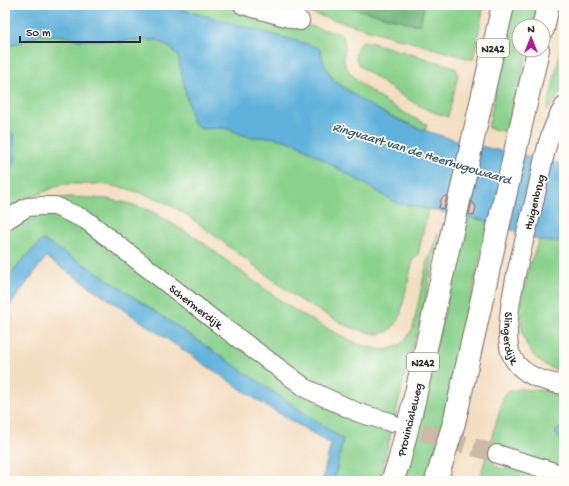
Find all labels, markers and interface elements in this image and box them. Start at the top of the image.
scale bar [20,18,140,44]
north arrow [511,18,551,58]
text: N [527,24,535,36]
text: 50 m [26,27,51,41]
road number: N242 [477,39,509,57]
water label: Ringvaart van de Heerhugowaard [330,120,513,189]
street label: Huigenbrug [522,173,550,232]
street label: Schermerdijk [165,282,226,334]
street label: Slingerdijk [499,311,521,369]
road number: N242 [407,353,439,371]
street label: Provincialeweg [395,382,427,459]

